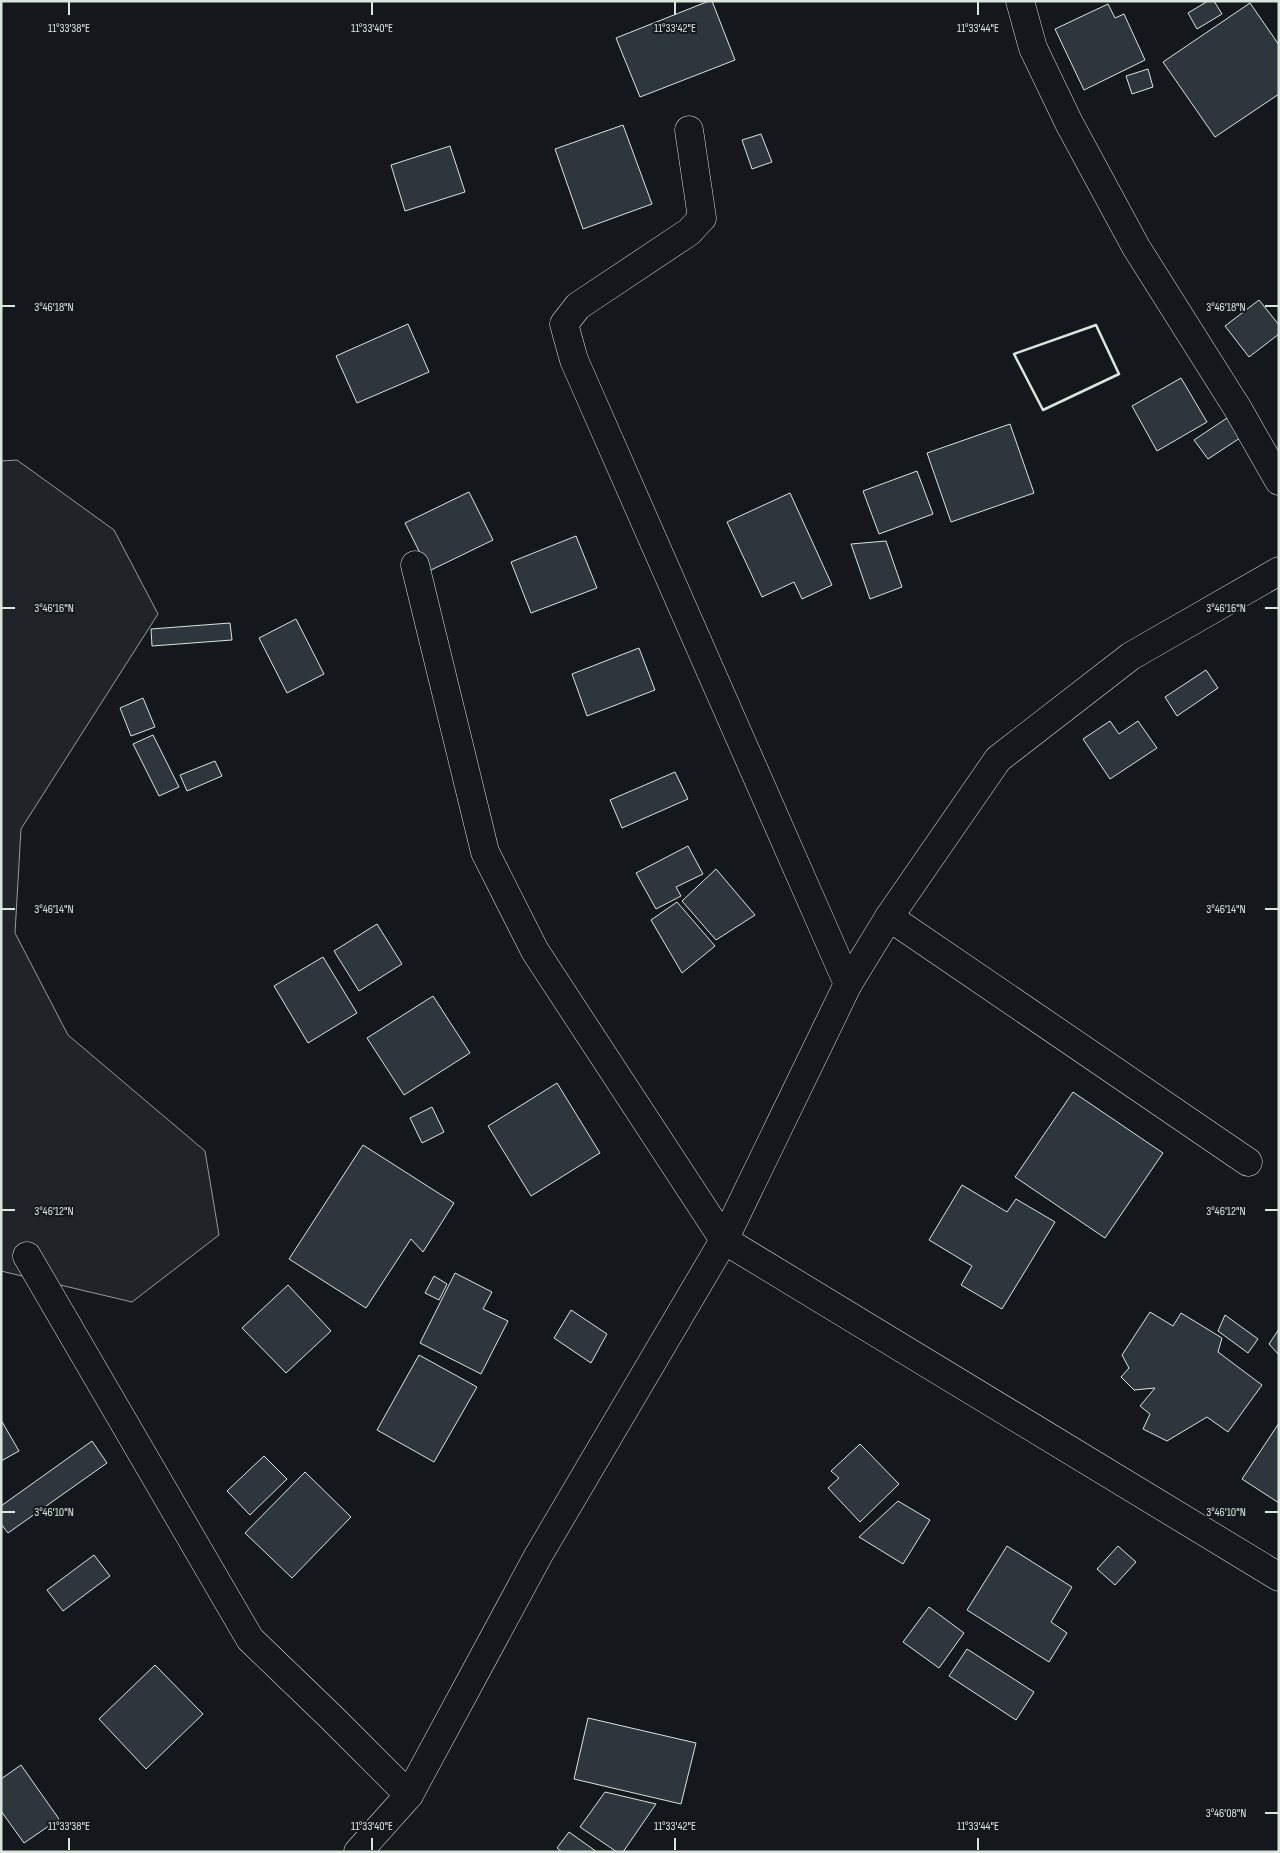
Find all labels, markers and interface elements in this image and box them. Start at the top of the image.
text: 11°33'38"E [48,21,90,36]
text: 11°33'40"E [351,21,393,36]
text: 11°33'42"E [654,21,696,36]
text: 11°33'44"E [957,21,999,36]
text: 3°46'18"N [34,300,74,315]
text: 3°46'18"N [1206,300,1246,315]
text: 3°46'16"N [34,601,74,616]
text: 3°46'16"N [1206,601,1246,616]
text: 3°46'14"N [34,902,74,917]
text: 3°46'14"N [1206,902,1246,917]
text: 3°46'12"N [34,1204,74,1219]
text: 3°46'12"N [1206,1204,1246,1219]
text: 3°46'10"N [34,1505,74,1520]
text: 3°46'10"N [1206,1505,1246,1520]
text: 3°46'08"N [1206,1806,1246,1821]
text: 11°33'38"E [48,1819,90,1834]
text: 11°33'40"E [351,1819,393,1834]
text: 11°33'42"E [654,1819,696,1834]
text: 11°33'44"E [957,1819,999,1834]

